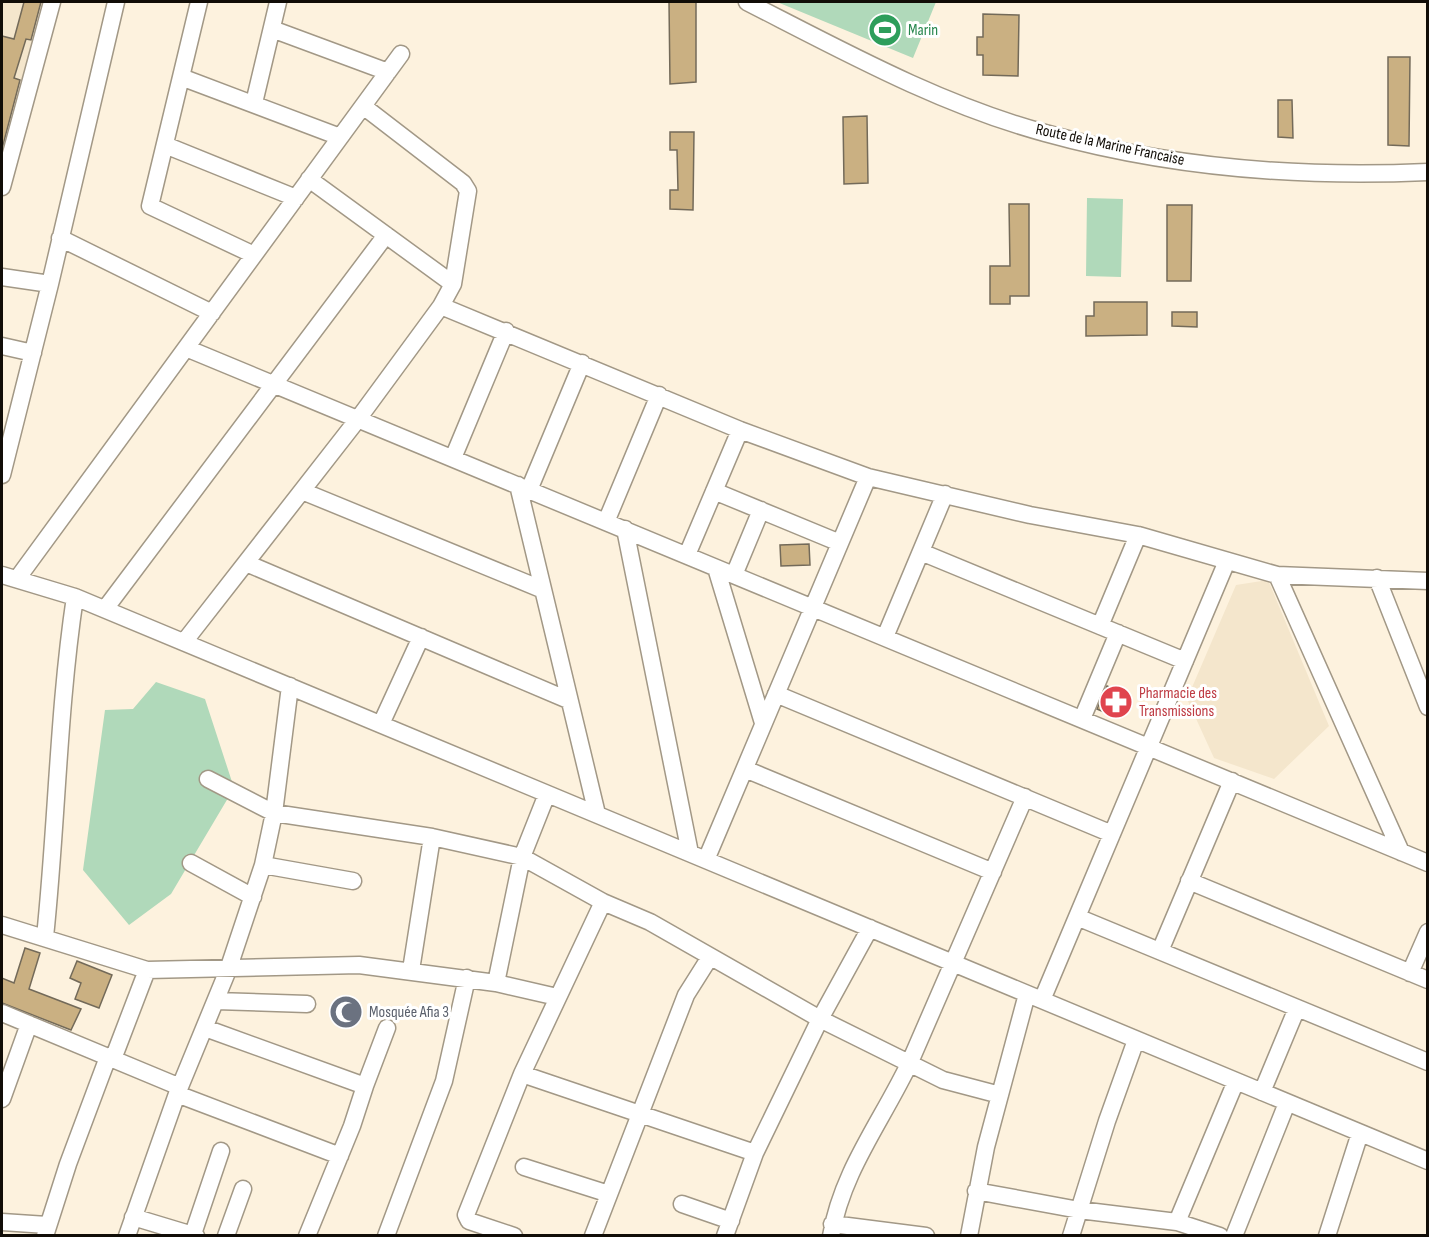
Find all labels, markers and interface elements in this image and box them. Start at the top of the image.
sports icon: Marin [867,12,903,48]
place label: Marin [908,21,938,40]
street label: Route de la Marine Francaise [1034,120,1186,170]
pharmacy icon: Pharmacie des Transmissions [1098,684,1134,720]
place label: Pharmacie des Transmissions [1139,684,1217,721]
mosque icon: Mosquée Afia 3 [328,994,364,1030]
place label: Mosquée Afia 3 [369,1003,449,1022]

